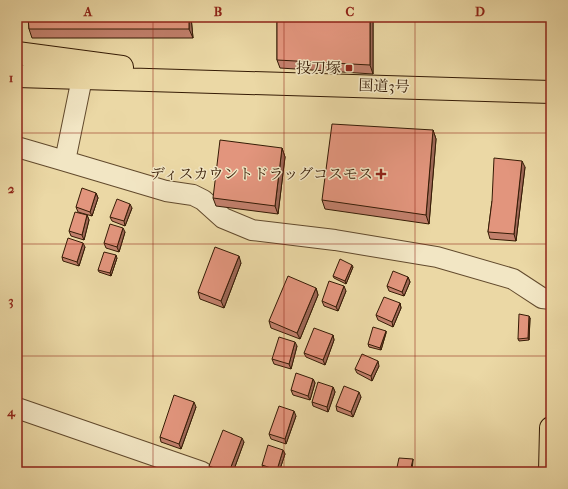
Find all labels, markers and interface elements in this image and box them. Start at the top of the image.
text: A [83,4,93,19]
text: B [214,4,223,19]
text: C [346,4,355,19]
text: D [475,4,485,19]
place label: 投刀塚 [296,59,341,77]
marker: 投刀塚 [344,63,354,73]
text: 1 [9,70,14,85]
street label: 国道3号 [358,76,410,96]
place label: ディスカウントドラッグコスモス [150,165,373,183]
marker: ディスカウントドラッグコスモス [376,169,386,179]
text: 2 [8,181,15,196]
text: 3 [8,293,14,309]
text: 4 [6,404,16,420]

